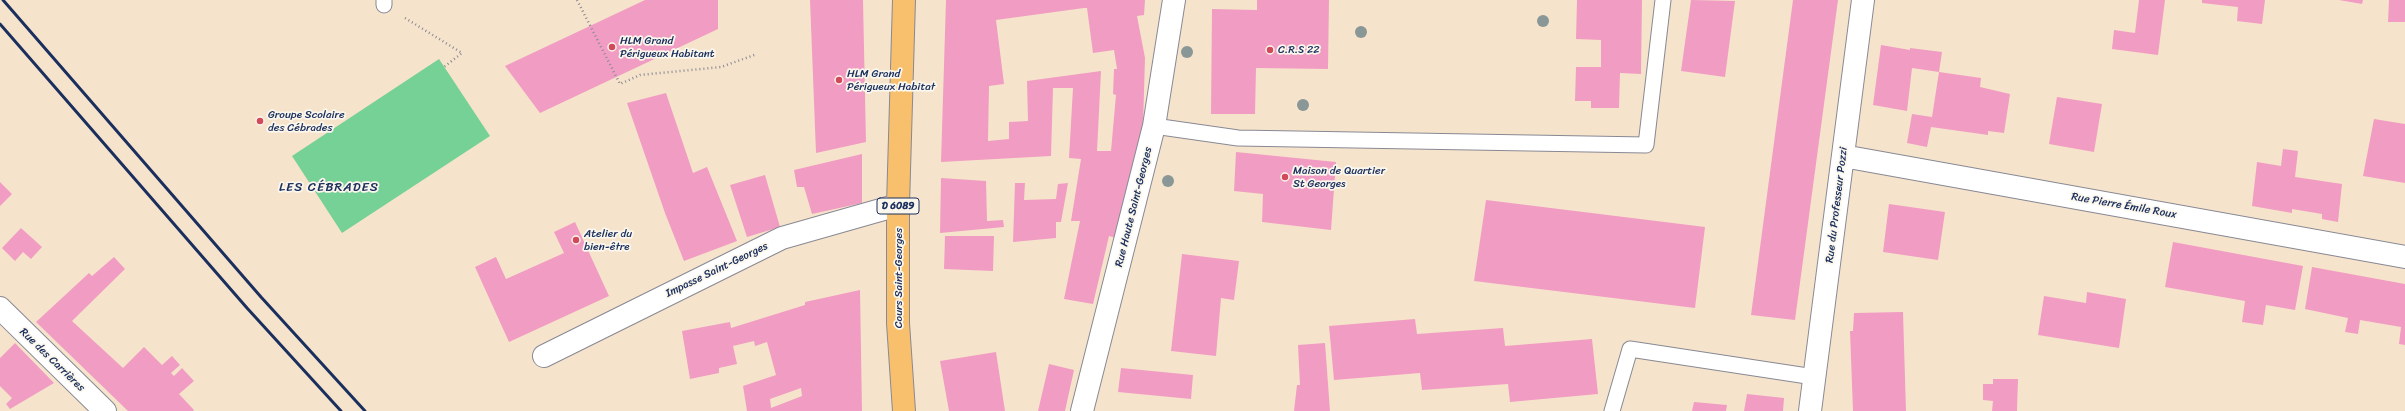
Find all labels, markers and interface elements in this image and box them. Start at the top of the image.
place label: HLM Grand Périgueux Habitant [620,34,715,60]
marker: HLM Grand Périgueux Habitant [607,42,617,52]
place label: C.R.S 22 [1278,43,1320,57]
marker: C.R.S 22 [1265,45,1275,55]
place label: HLM Grand Périgueux Habitat [847,67,935,93]
marker: HLM Grand Périgueux Habitat [834,75,844,85]
place label: Groupe Scolaire des Cébrades [268,108,345,134]
marker: Groupe Scolaire des Cébrades [255,116,265,126]
street label: Rue Haute Saint-Georges [1113,146,1155,268]
street label: Rue du Professeur Pozzi [1823,146,1851,264]
place label: Maison de Quartier St Georges [1293,164,1385,190]
marker: Maison de Quartier St Georges [1280,172,1290,182]
district label: LES CÉBRADES [279,180,379,196]
street label: Rue Pierre Émile Roux [2070,190,2178,222]
road number: D 6089 [877,198,919,214]
place label: Atelier du bien-être [584,227,632,253]
street label: Cours Saint-Georges [892,228,906,328]
marker: Atelier du bien-être [571,235,581,245]
street label: Impasse Saint-Georges [664,240,770,300]
street label: Rue des Carrières [17,326,87,394]

